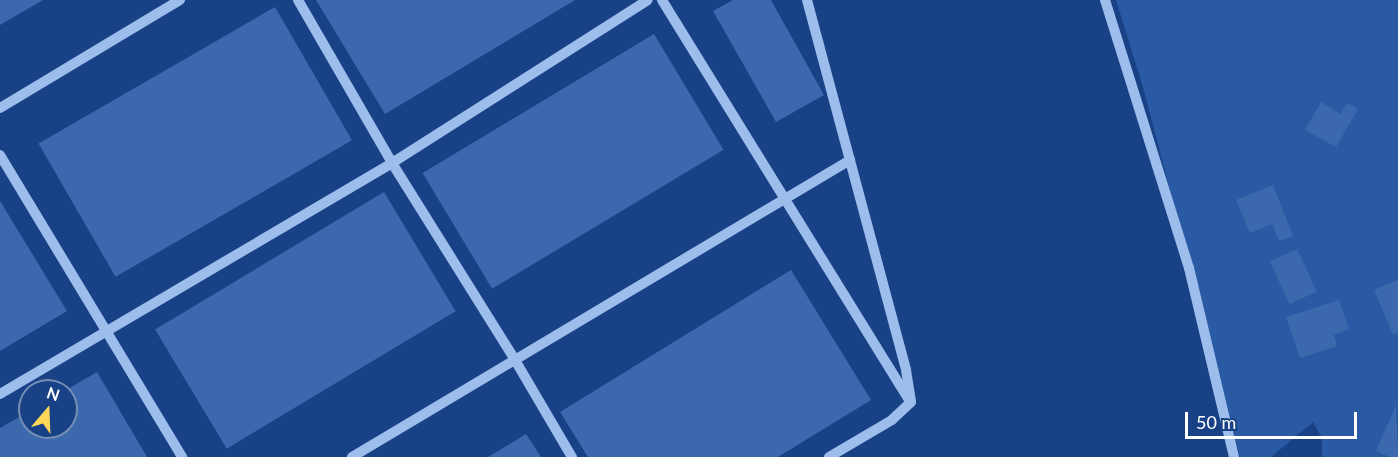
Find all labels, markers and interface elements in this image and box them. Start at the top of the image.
north arrow [18,379,78,439]
text: N [44,382,62,404]
scale bar [1188,400,1360,438]
text: 50 m [1196,411,1236,433]

